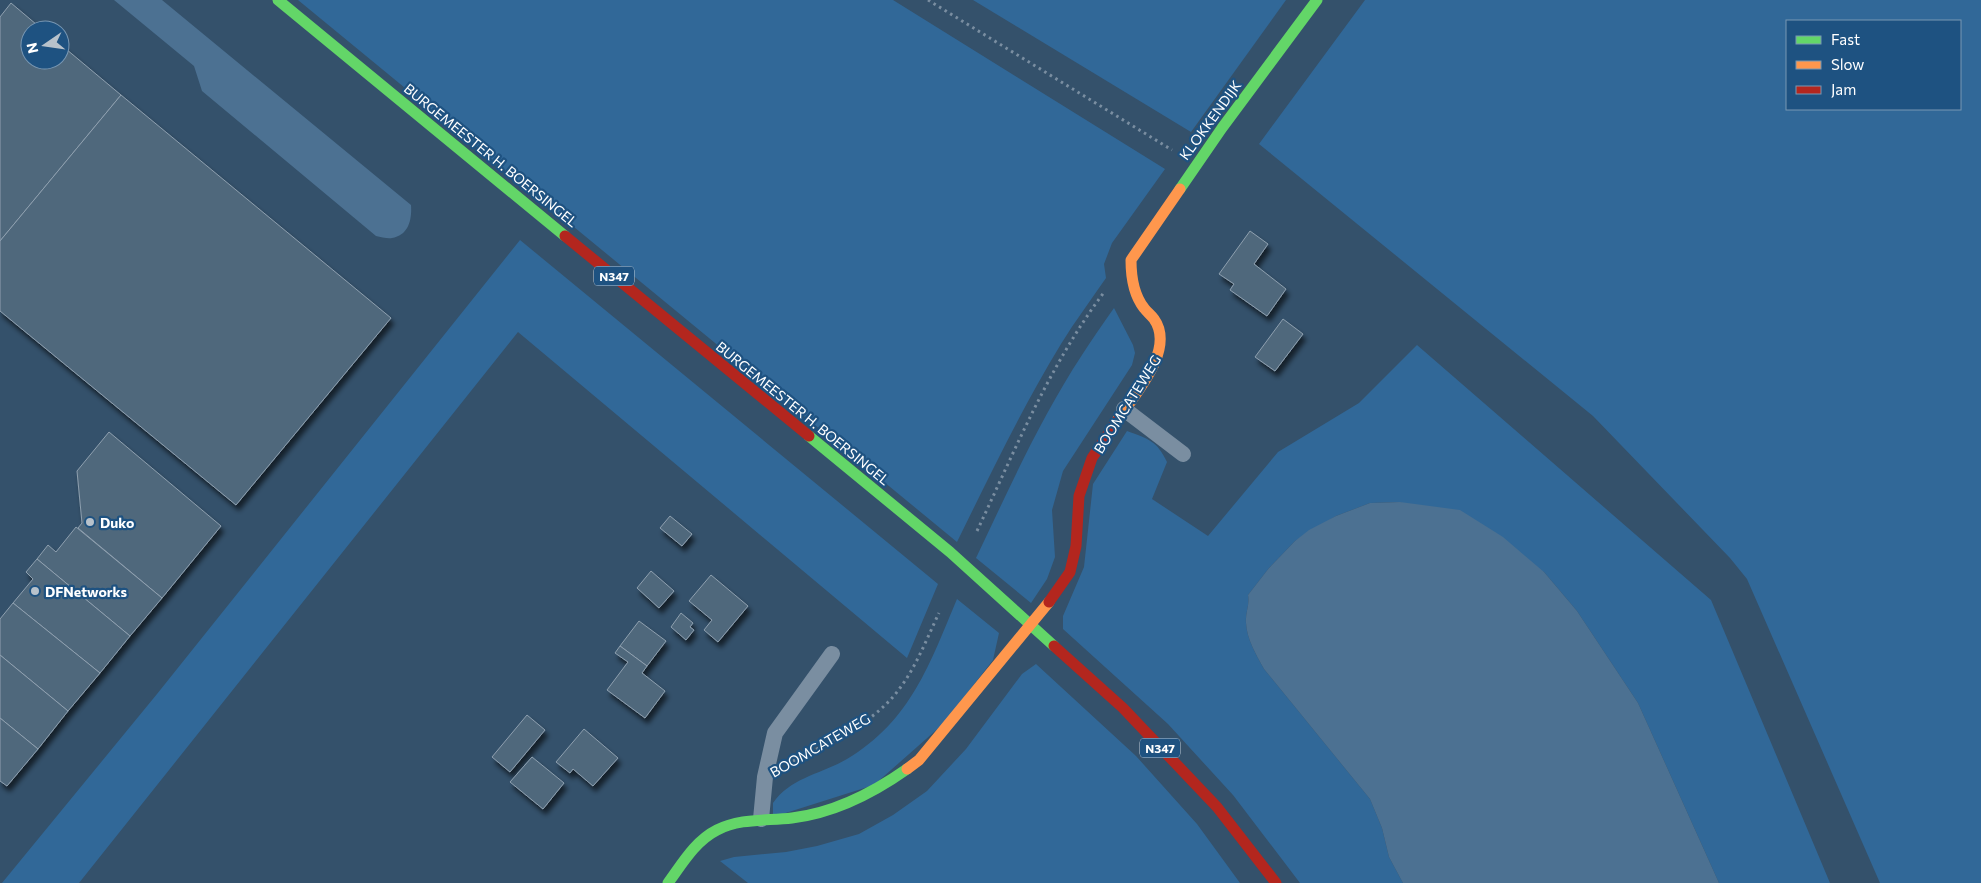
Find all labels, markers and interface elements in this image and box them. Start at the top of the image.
north arrow [20,20,70,70]
legend [1786,20,1961,110]
text: Fast [1831,30,1860,48]
text: N [22,41,41,55]
text: Slow [1831,55,1864,73]
street label: KLOKKENDIJK [1176,77,1244,163]
street label: BURGEMEESTER H. BOERSINGEL [401,80,581,230]
text: Jam [1831,80,1856,98]
road number: N347 [594,266,634,286]
street label: BURGEMEESTER H. BOERSINGEL [713,338,893,488]
street label: BOOMCATEWEG [1090,352,1164,456]
place label: Duko [100,514,134,531]
marker: Duko [84,516,96,528]
place label: DFNetworks [45,583,128,600]
marker: DFNetworks [29,585,41,597]
street label: BOOMCATEWEG [767,709,873,781]
road number: N347 [1140,738,1180,758]

